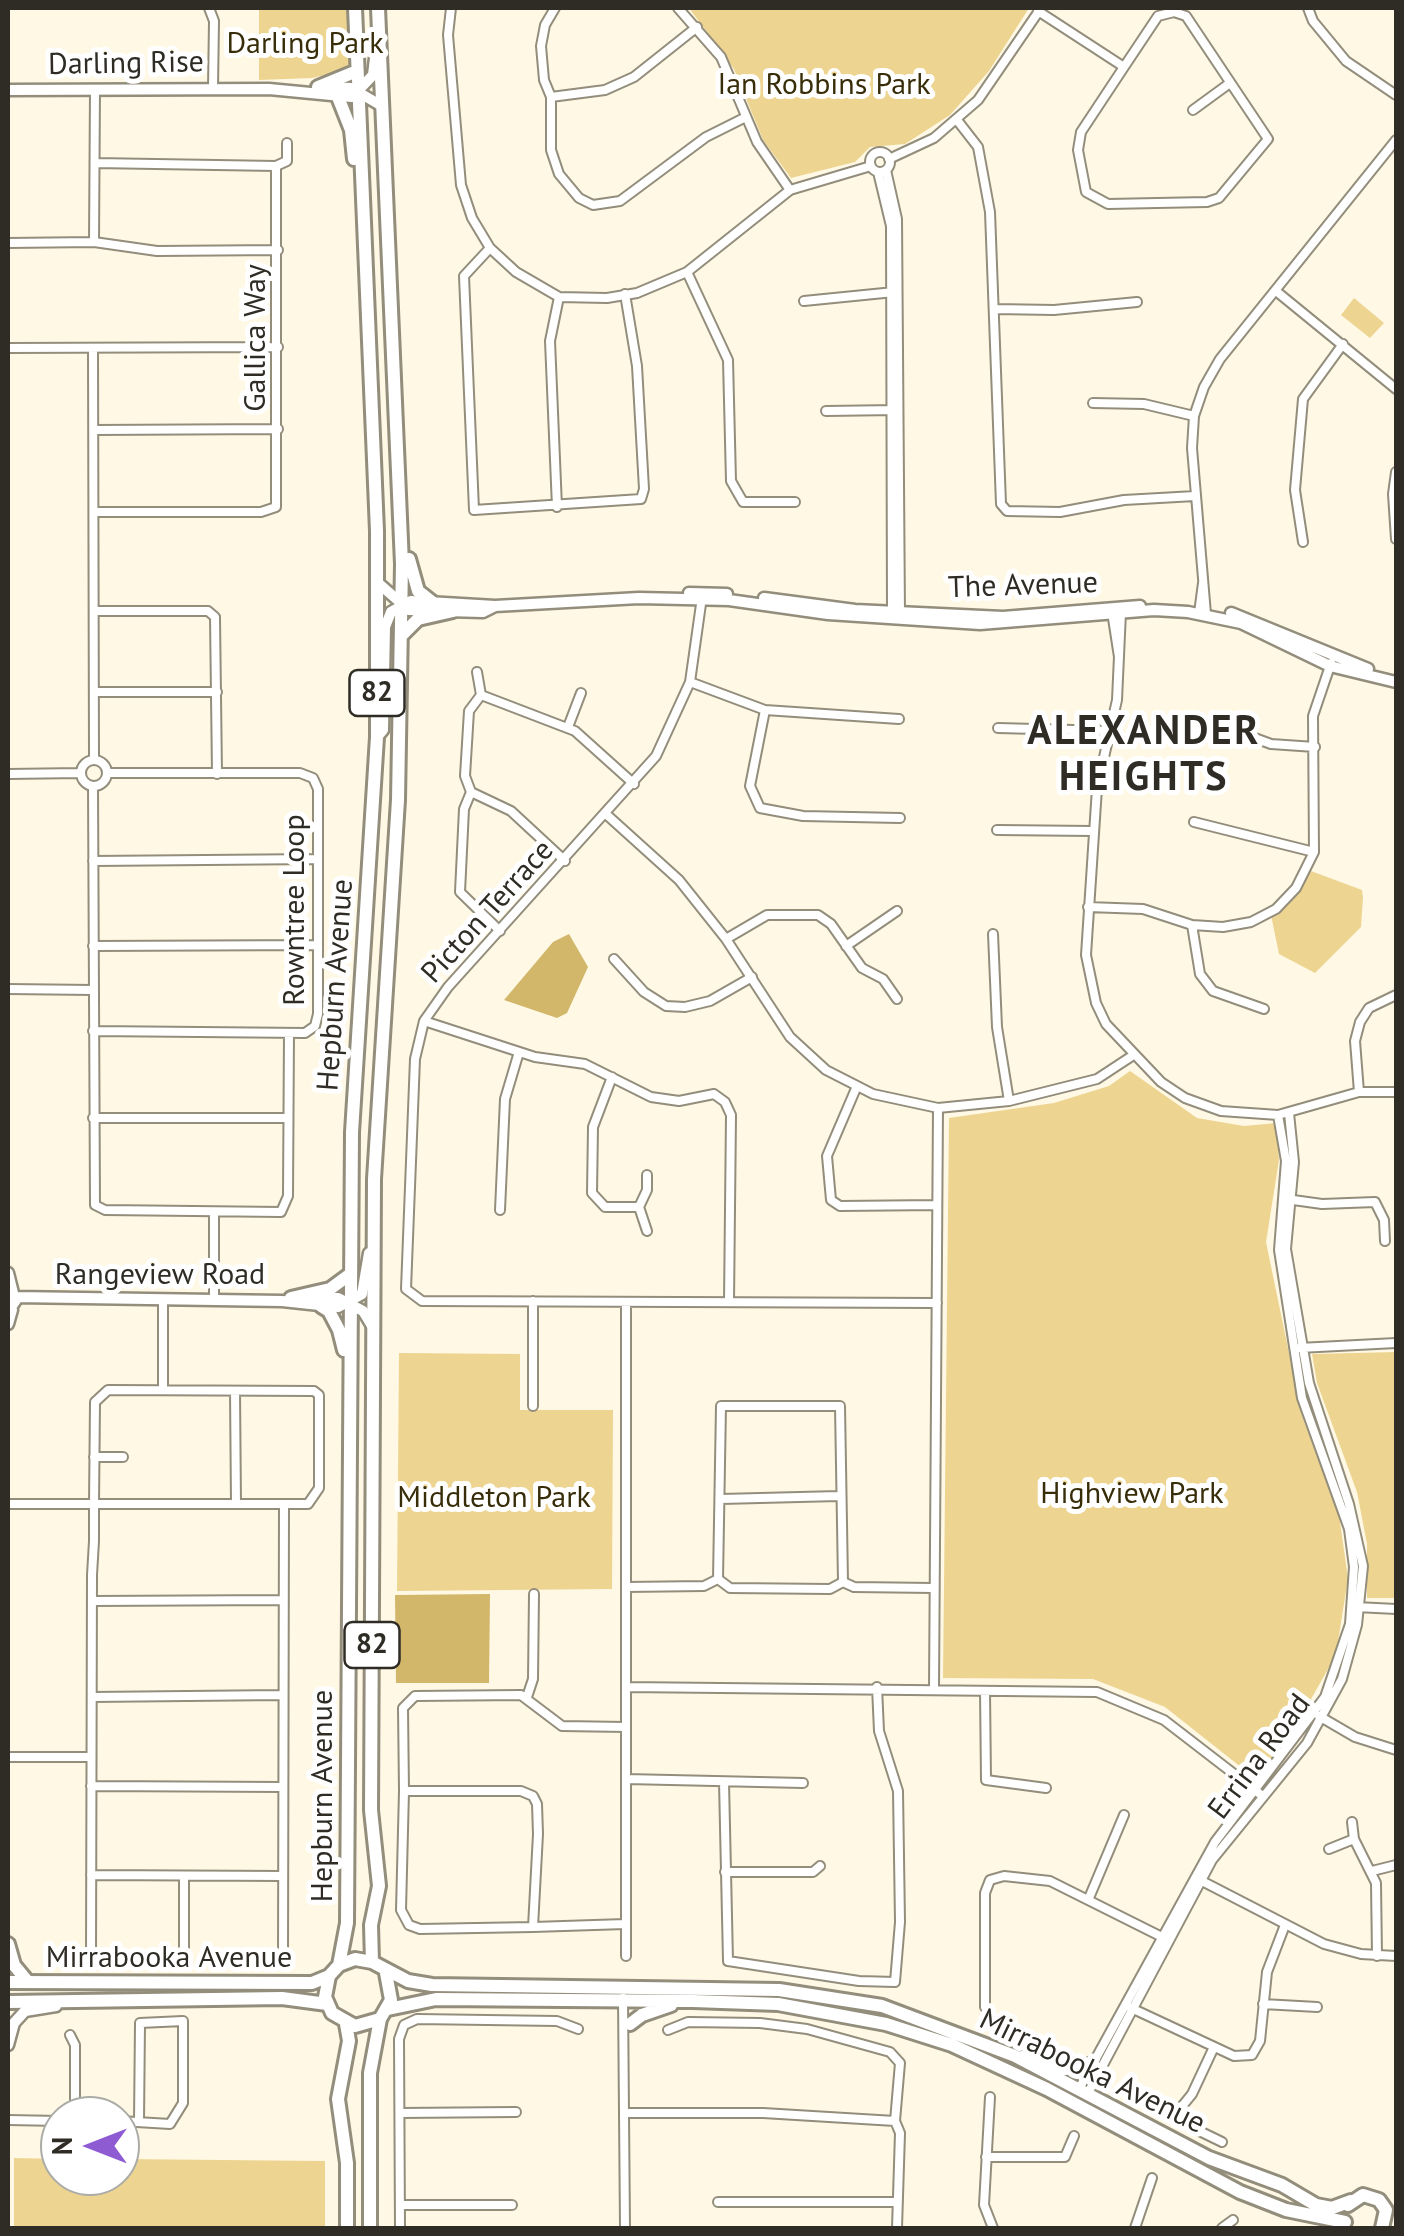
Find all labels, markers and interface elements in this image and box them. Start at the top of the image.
park label: Darling Park [226,26,384,62]
street label: Darling Rise [48,45,204,83]
park label: Ian Robbins Park [717,67,931,103]
street label: Gallica Way [238,264,274,412]
street label: The Avenue [947,565,1099,607]
road number: 82 [350,670,404,716]
district label: ALEXANDER HEIGHTS [1027,709,1261,803]
street label: Rowntree Loop [277,814,313,1006]
street label: Picton Terrace [414,833,562,991]
street label: Hepburn Avenue [311,878,361,1092]
street label: Rangeview Road [55,1257,265,1293]
park label: Highview Park [1040,1476,1224,1512]
park label: Middleton Park [397,1480,591,1516]
road number: 82 [344,1622,400,1668]
street label: Errina Road [1201,1687,1319,1827]
street label: Hepburn Avenue [305,1690,341,1902]
street label: Mirrabooka Avenue [46,1940,292,1976]
street label: Mirrabooka Avenue [973,2002,1211,2142]
north arrow [40,2096,140,2196]
text: N [43,2137,80,2155]

